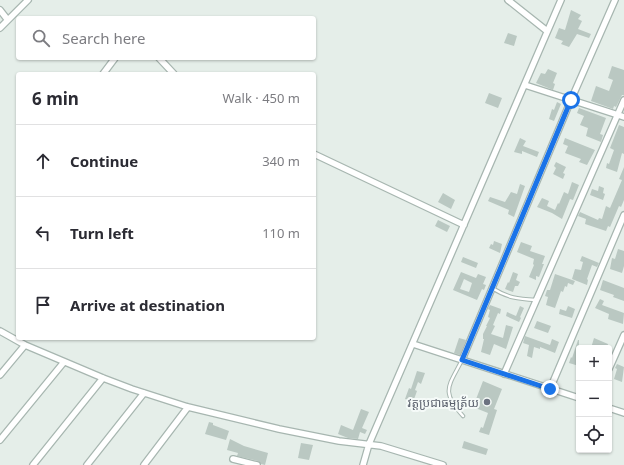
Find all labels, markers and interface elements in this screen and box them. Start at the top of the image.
search box [16,16,316,60]
icon: search [30,27,52,49]
text: Search here [62,28,145,48]
text: 6 min [32,87,79,110]
text: Walk · 450 m [222,89,300,107]
route start [562,91,580,109]
icon: ahead [32,150,54,172]
text: Continue [70,151,138,171]
text: 340 m [262,152,300,170]
icon: left [32,222,54,244]
text: Turn left [70,223,134,243]
text: 110 m [262,224,300,242]
icon: arrive [32,294,54,316]
text: Arrive at destination [70,295,225,315]
map controls [576,345,612,453]
button: + [576,345,612,381]
route end [541,380,559,398]
button: − [576,381,612,417]
place label: វត្តប្រជាធម្មត្រ័យ [408,394,479,411]
marker: វត្តប្រជាធម្មត្រ័យ [482,397,492,407]
button: locate [576,417,612,453]

